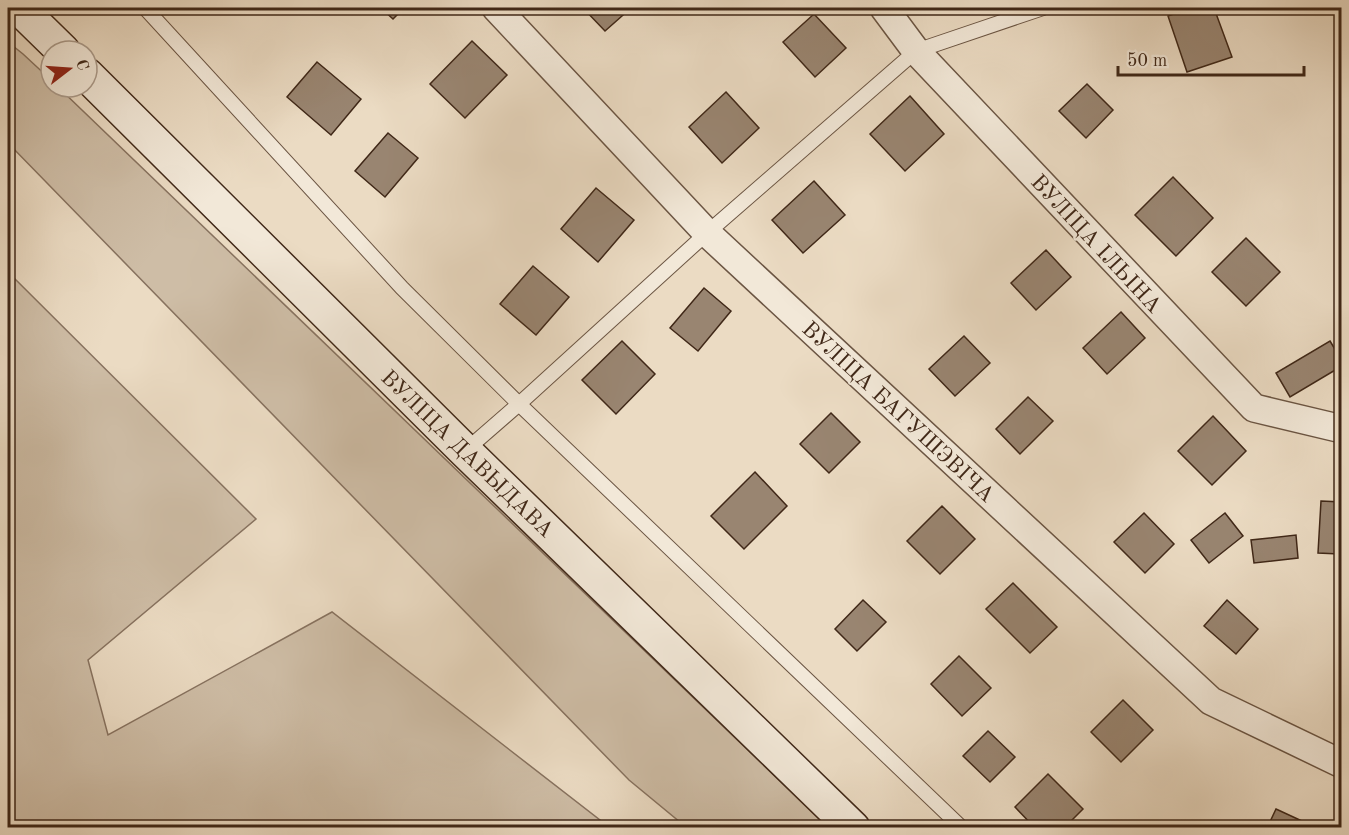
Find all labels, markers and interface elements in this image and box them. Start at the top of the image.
north arrow [39,39,99,99]
scale bar [1118,39,1304,77]
text: 50 m [1127,52,1167,70]
text: С [72,58,91,73]
street label: ВУЛІЦА ІЛЬІНА [1026,171,1165,318]
street label: ВУЛІЦА БАГУШЭВІЧА [797,318,998,507]
street label: ВУЛІЦА ДАВЫДАВА [376,367,557,542]

